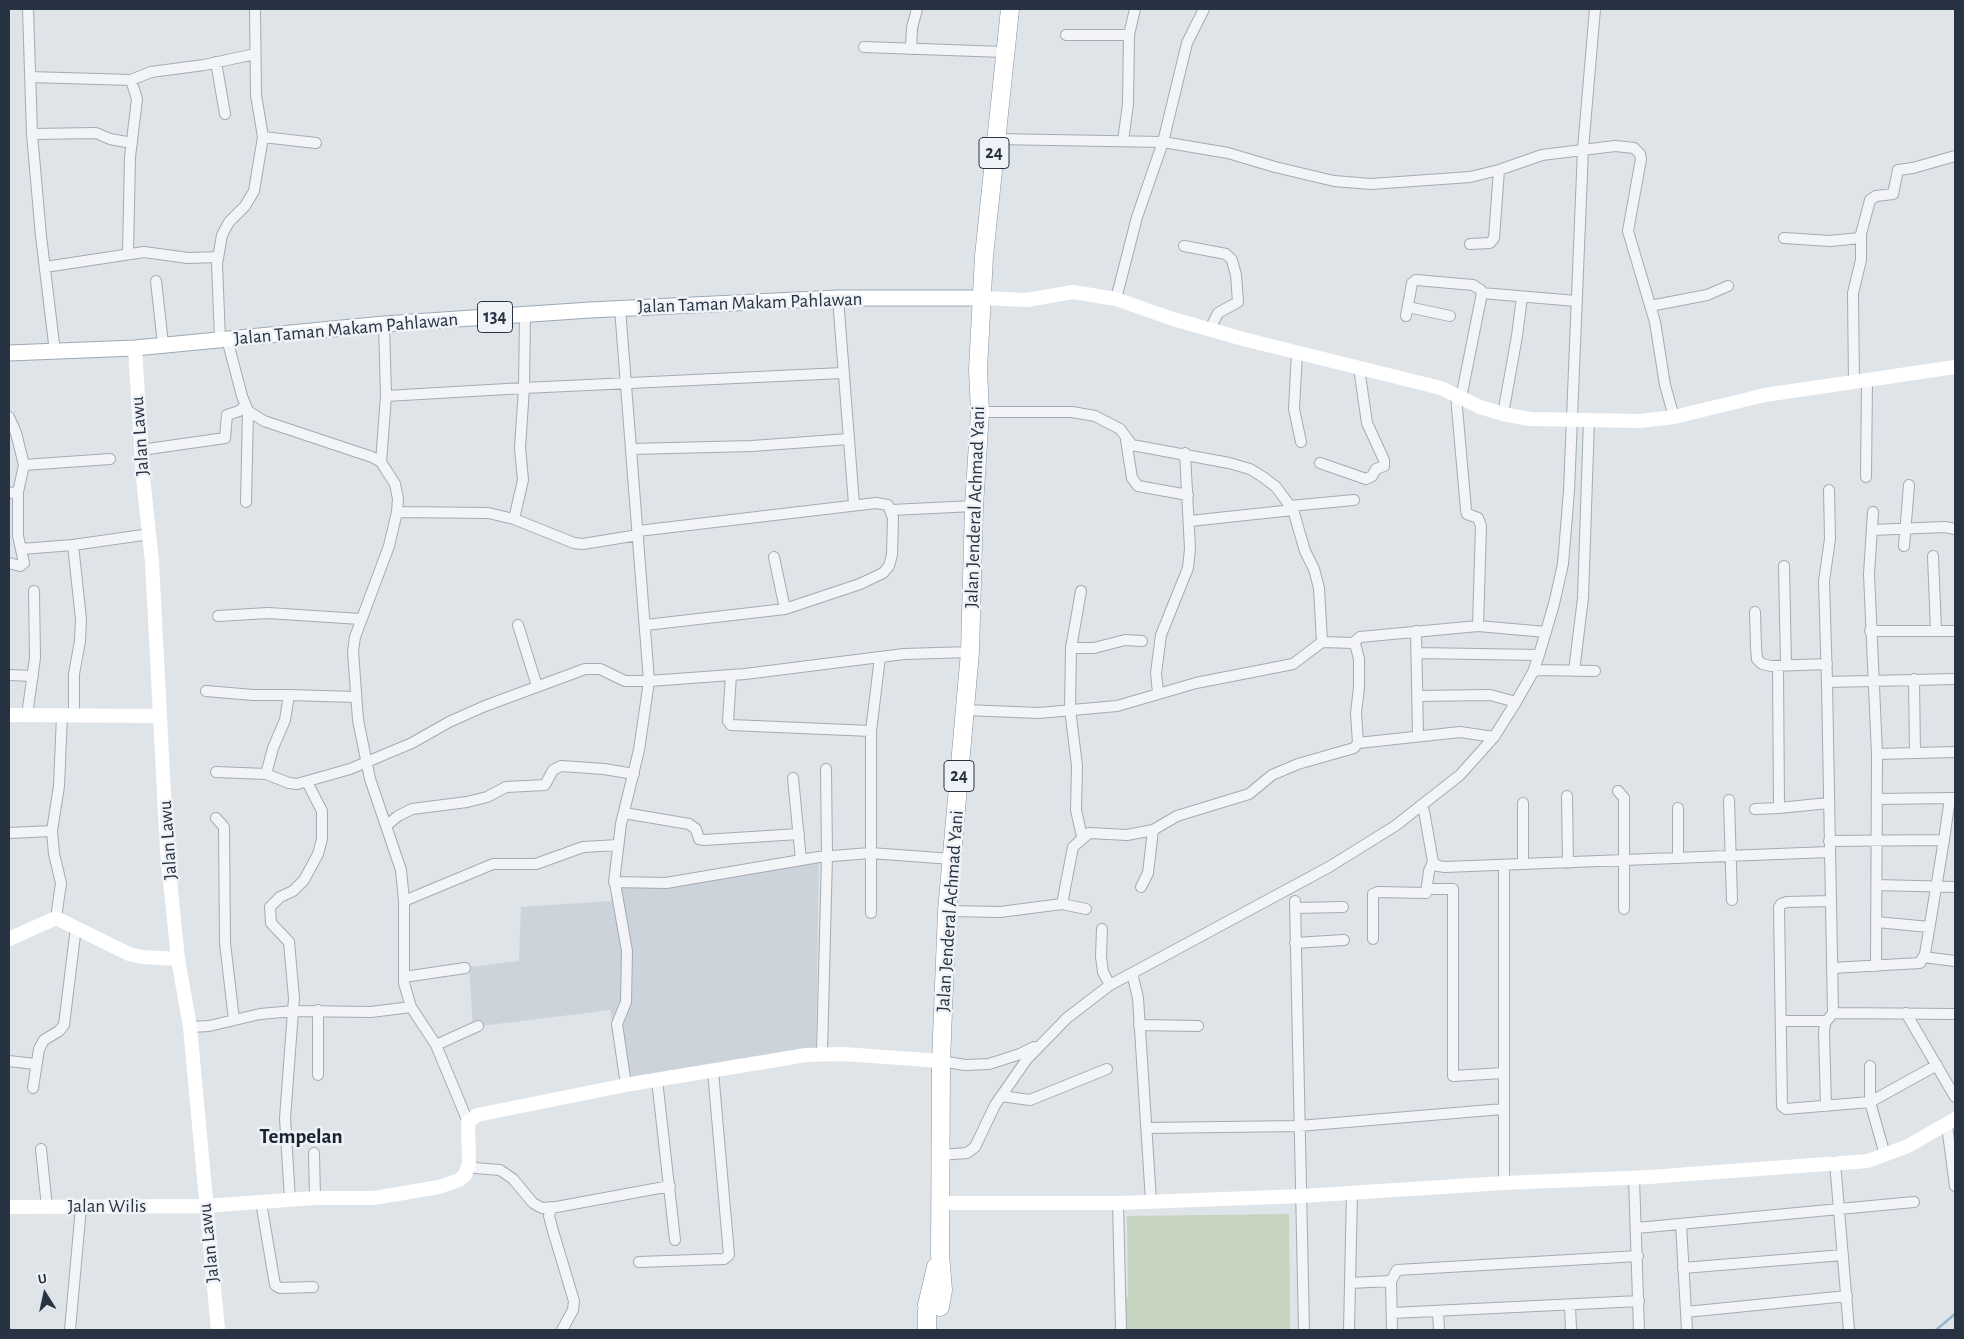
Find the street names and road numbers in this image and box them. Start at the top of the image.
road number: 24 [979,138,1009,168]
street label: Jalan Taman Makam Pahlawan [637,288,863,318]
road number: 134 [478,302,512,332]
street label: Jalan Taman Makam Pahlawan [233,308,459,350]
street label: Jalan Lawu [126,396,154,476]
street label: Jalan Jenderal Achmad Yani [960,406,990,608]
road number: 24 [944,760,974,791]
street label: Jalan Lawu [154,800,182,880]
street label: Jalan Jenderal Achmad Yani [932,809,968,1013]
street label: Jalan Wilis [68,1195,146,1217]
street label: Jalan Lawu [194,1202,224,1284]

